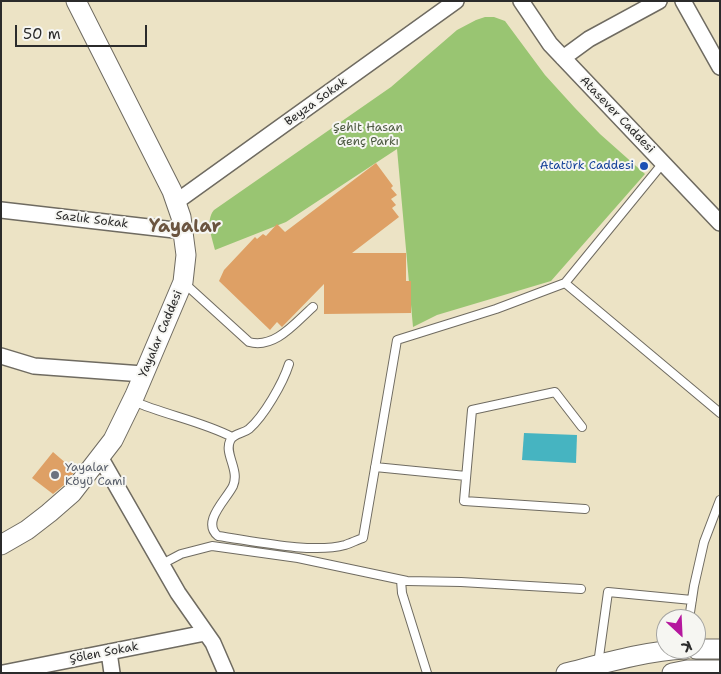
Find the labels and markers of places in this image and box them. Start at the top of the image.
place label: Atatürk Caddesi̇ [540,159,634,173]
marker: Atatürk Caddesi̇ [638,160,650,172]
place label: Yayalar Köyü Cami [65,461,126,489]
marker: Yayalar Köyü Cami [49,469,61,481]

